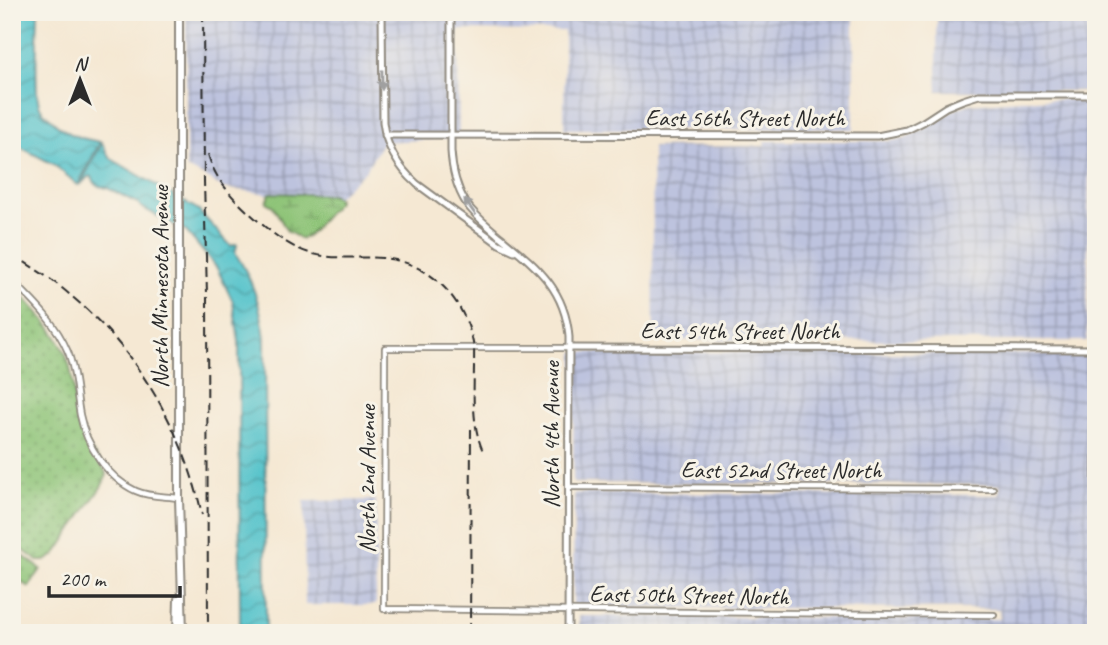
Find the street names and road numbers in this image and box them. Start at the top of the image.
street label: East 56th Street North [645,103,846,133]
street label: North Minnesota Avenue [145,183,175,388]
street label: East 54th Street North [640,316,841,346]
street label: North 4th Avenue [536,359,566,508]
street label: North 2nd Avenue [352,403,382,553]
street label: East 52nd Street North [681,455,882,485]
street label: East 50th Street North [589,578,790,612]

